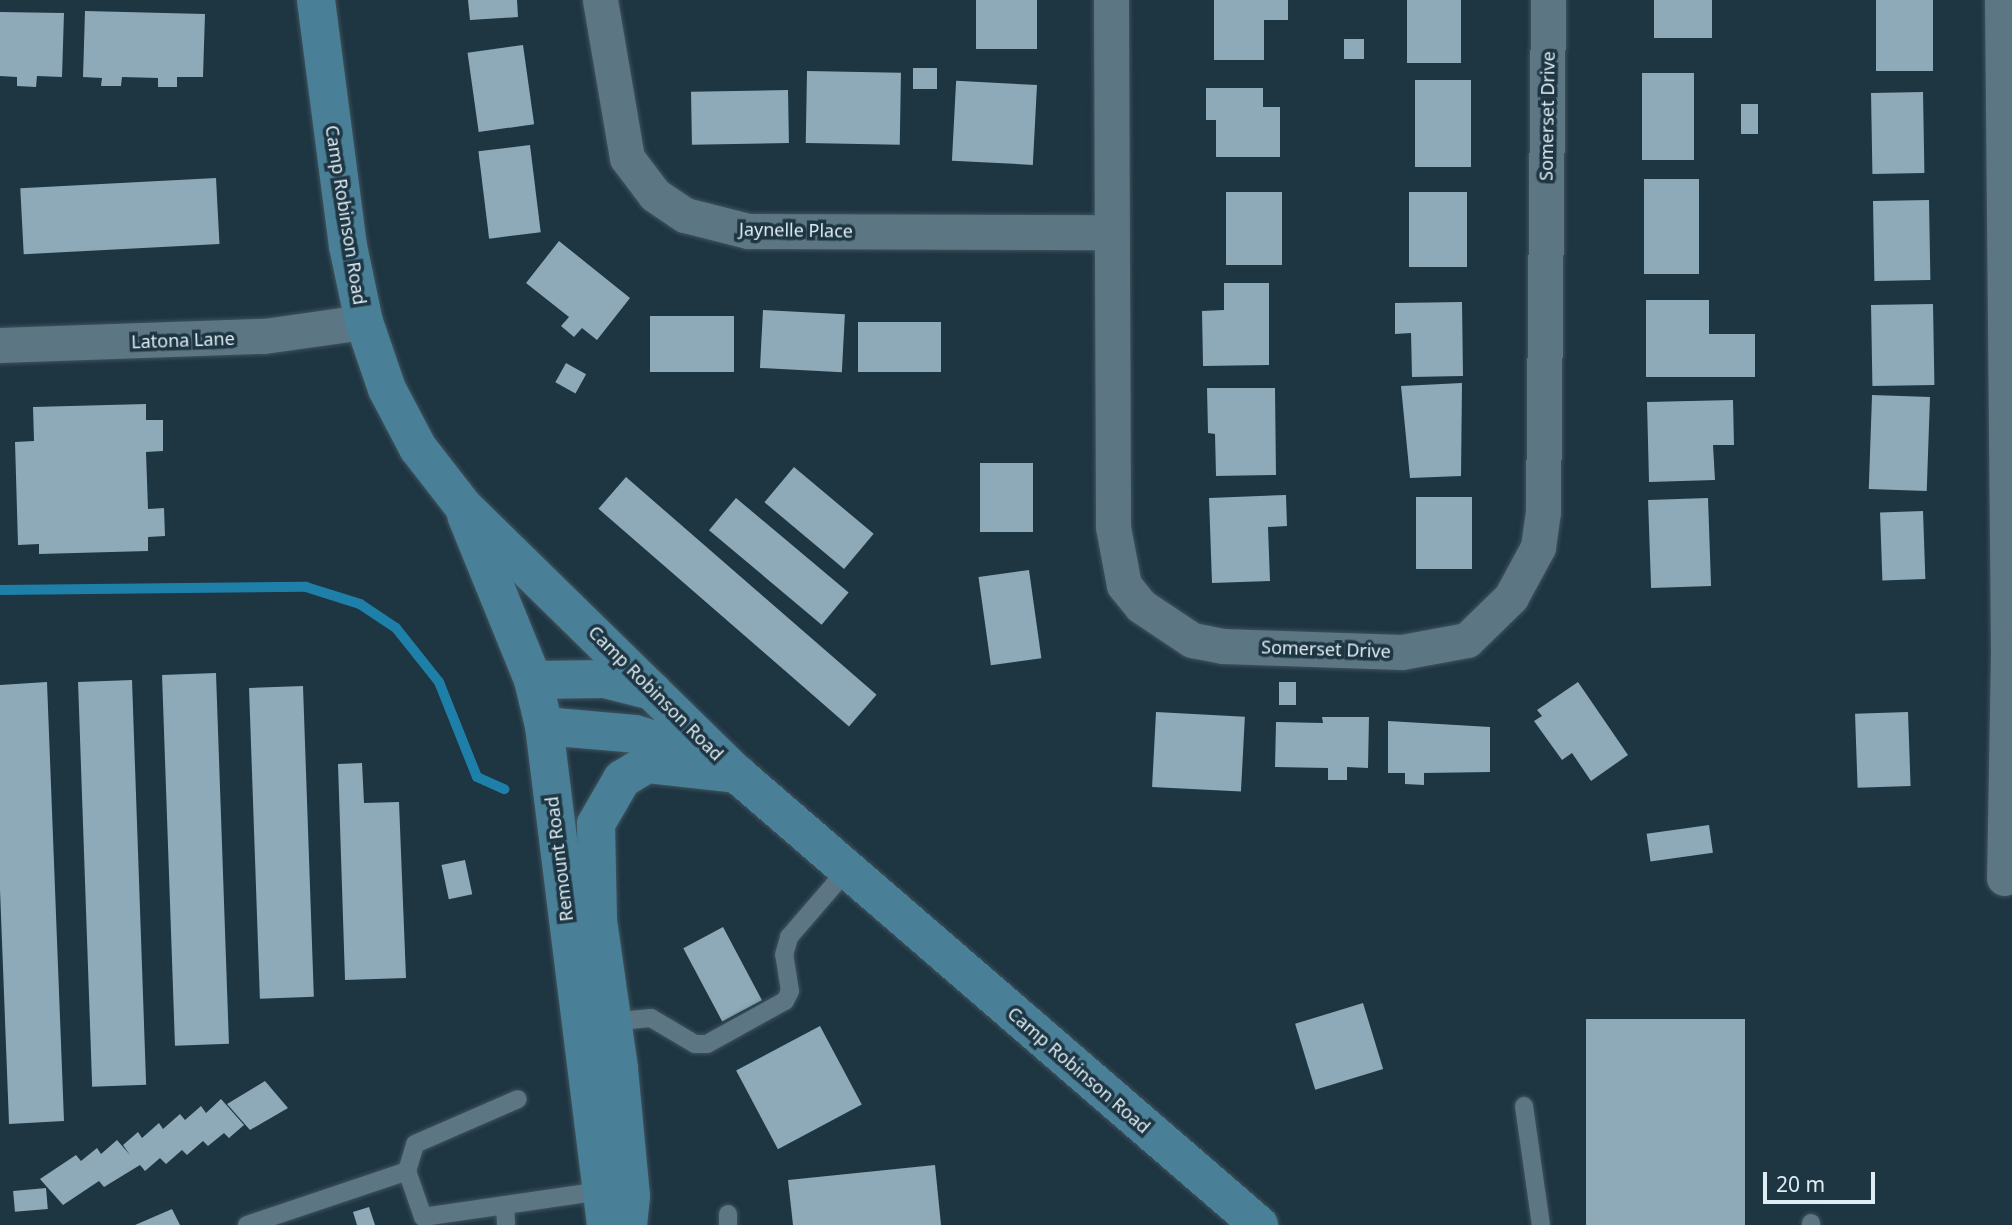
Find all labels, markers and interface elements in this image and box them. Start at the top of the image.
street label: Somerset Drive [1535,51,1559,181]
street label: Camp Robinson Road [321,124,371,306]
street label: Jaynelle Place [739,218,853,242]
street label: Latona Lane [131,327,235,353]
street label: Camp Robinson Road [584,621,728,765]
street label: Somerset Drive [1261,636,1391,662]
street label: Remount Road [541,795,577,923]
street label: Camp Robinson Road [1003,1002,1155,1138]
scale bar [1767,1158,1879,1202]
text: 20 m [1776,1170,1825,1198]

